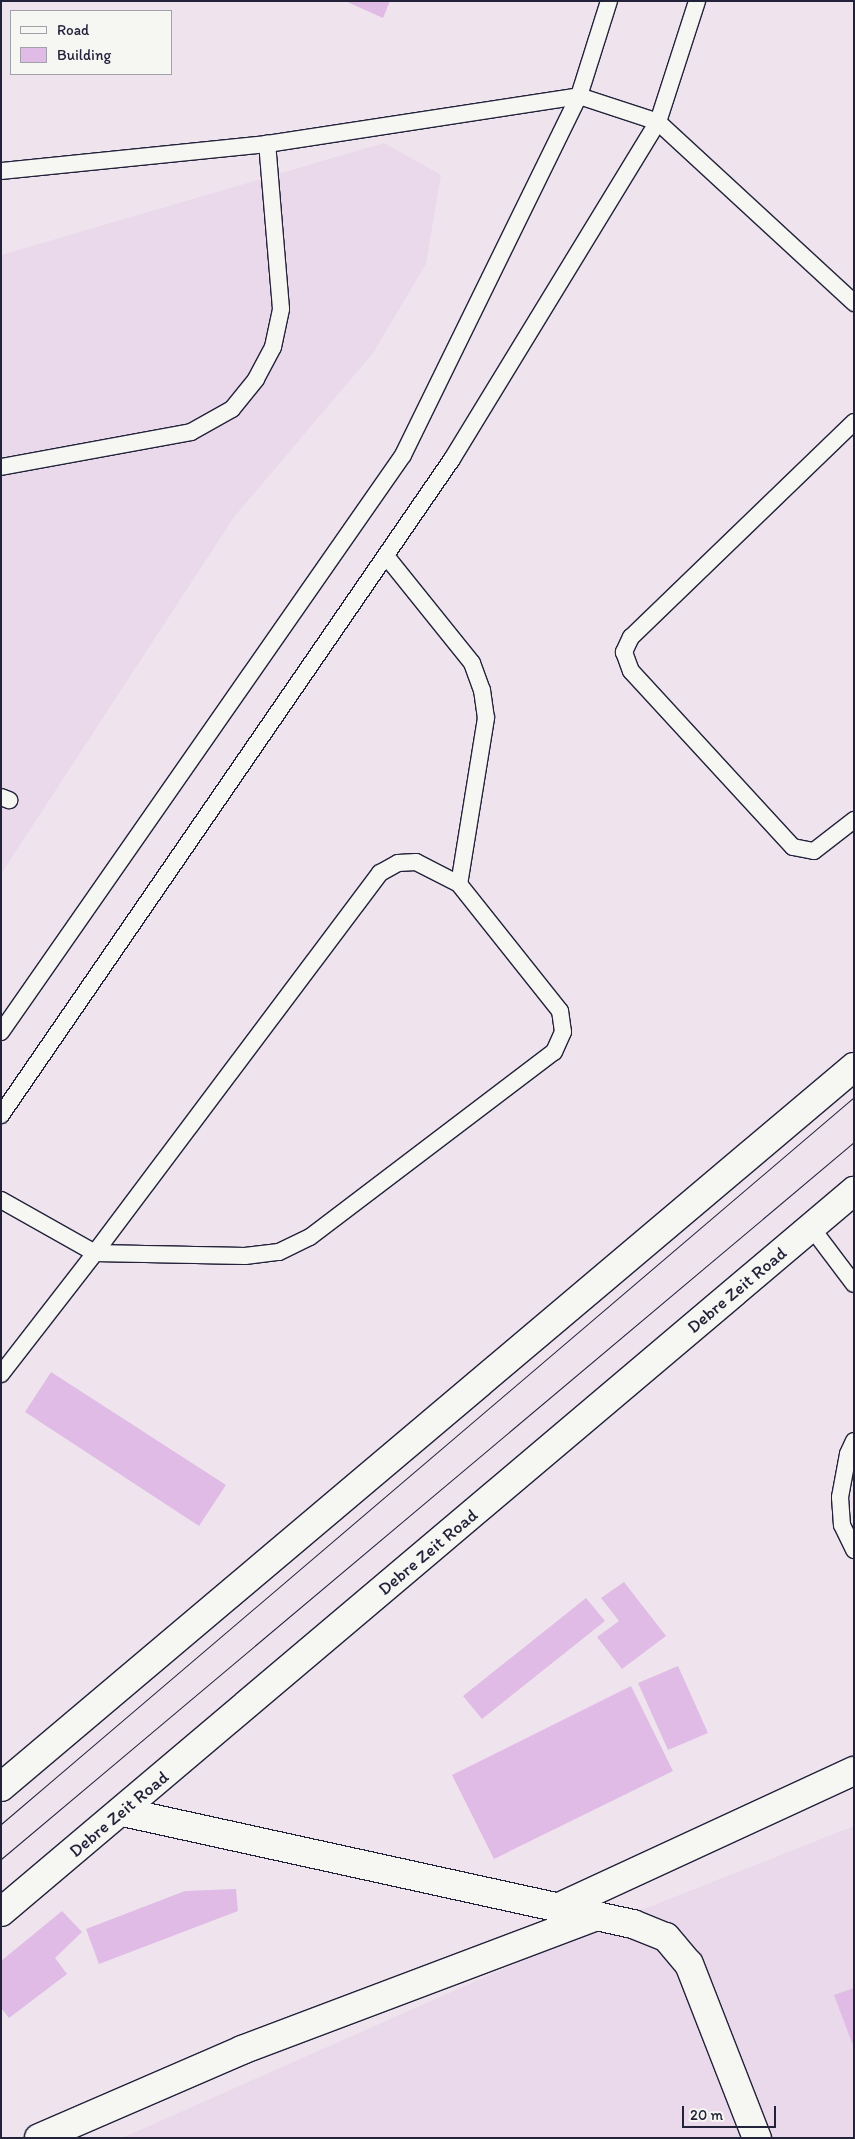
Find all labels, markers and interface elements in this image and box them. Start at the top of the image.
legend [10,10,172,75]
text: Road [57,21,89,39]
text: Building [57,46,111,64]
street label: Debre Zeit Road [683,1242,791,1338]
street label: Debre Zeit Road [374,1504,482,1600]
street label: Debre Zeit Road [65,1766,173,1862]
scale bar [685,2096,779,2128]
text: 20 m [690,2106,723,2124]

